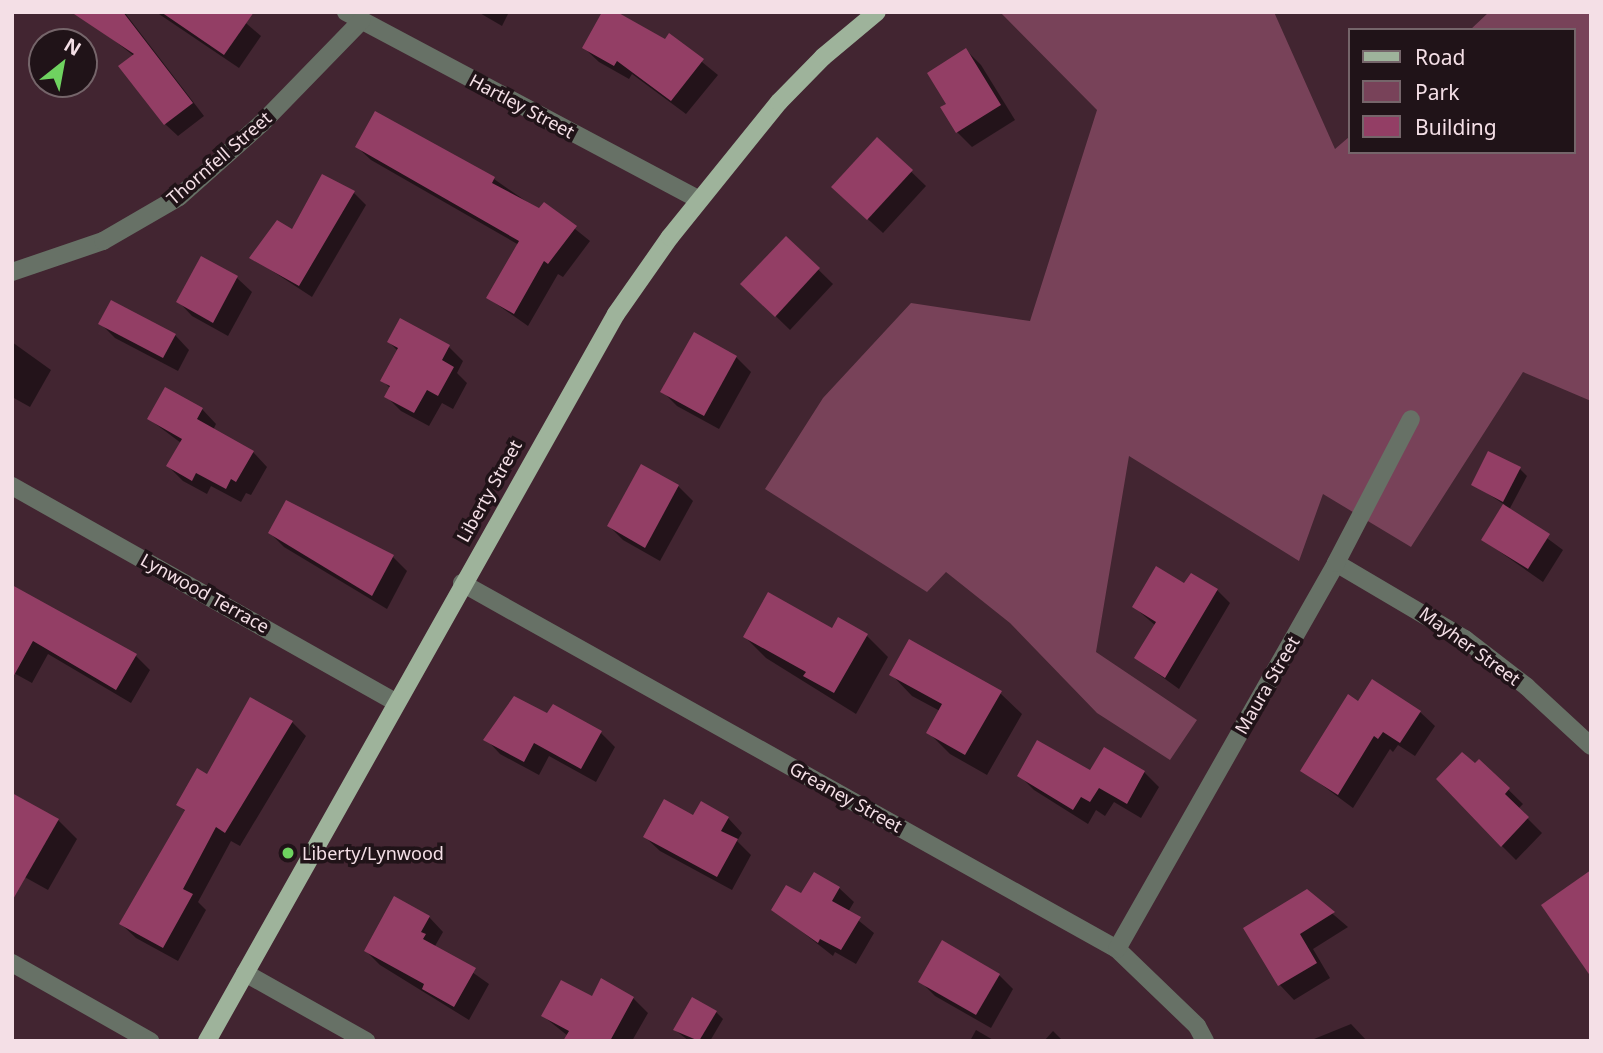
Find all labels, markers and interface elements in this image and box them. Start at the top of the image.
north arrow [28,28,98,98]
legend [1348,28,1575,154]
text: N [59,32,86,62]
text: Road [1415,43,1465,71]
street label: Hartley Street [466,69,578,143]
text: Park [1415,78,1459,106]
street label: Thornfell Street [162,107,276,209]
text: Building [1415,113,1497,141]
street label: Liberty Street [452,436,526,546]
street label: Lynwood Terrace [137,549,273,637]
street label: Mayher Street [1415,602,1525,690]
street label: Maura Street [1230,632,1304,738]
street label: Greaney Street [786,757,906,837]
place label: Liberty/Lynwood [302,842,444,864]
marker: Liberty/Lynwood [280,845,296,861]

